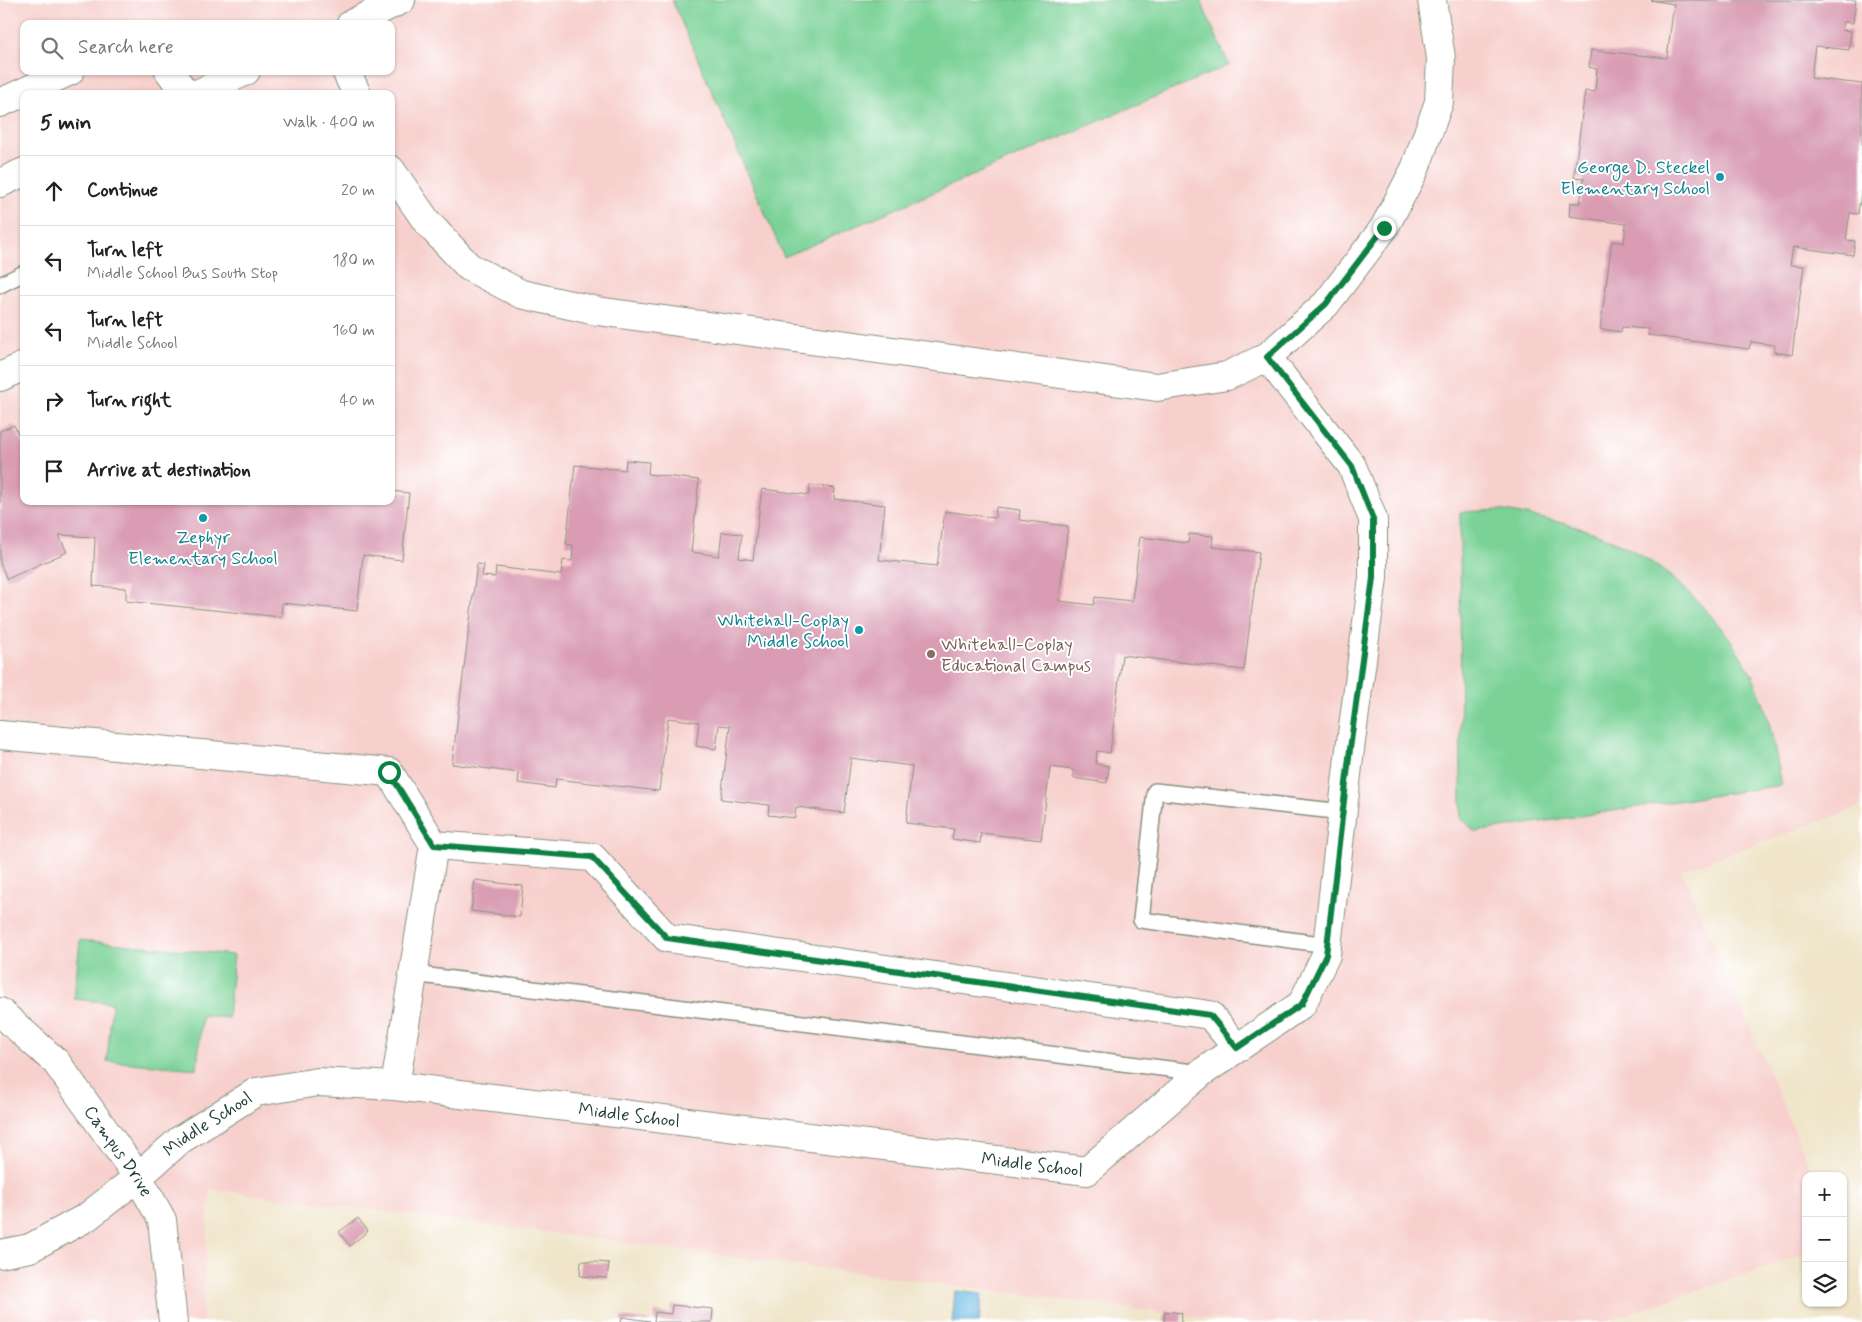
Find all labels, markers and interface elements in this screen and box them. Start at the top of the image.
search box [20,20,395,75]
icon: search [38,34,66,62]
text: Search here [78,35,174,60]
text: 5 min [40,109,92,137]
text: Walk · 400 m [283,112,375,133]
place label: George D. Steckel Elementary School [1560,156,1710,201]
marker: George D. Steckel Elementary School [1714,171,1726,183]
icon: ahead [40,177,68,205]
text: Continue [87,178,158,203]
text: 20 m [341,180,375,201]
route end [1373,217,1396,240]
text: Turn left [87,238,163,263]
icon: left [40,247,68,275]
text: 180 m [332,250,375,271]
text: Middle School Bus South Stop [87,263,278,284]
text: Turn left [87,308,163,333]
icon: left [40,317,68,345]
text: 160 m [332,320,375,341]
text: Middle School [87,333,178,354]
icon: right [40,387,68,415]
text: Turn right [87,388,171,413]
text: 40 m [339,390,375,411]
icon: arrive [40,457,68,485]
text: Arrive at destination [87,458,251,483]
marker: Zephyr Elementary School [197,512,209,524]
place label: Zephyr Elementary School [128,526,278,571]
place label: Whitehall-Coplay Middle School [717,609,849,654]
marker: Whitehall-Coplay Middle School [853,624,865,636]
place label: Whitehall-Coplay Educational Campus [941,633,1091,678]
marker: Whitehall-Coplay Educational Campus [925,648,937,660]
route start [378,761,401,784]
street label: Middle School [158,1086,257,1163]
street label: Middle School [577,1098,681,1134]
street label: Campus Drive [78,1101,158,1202]
street label: Middle School [980,1147,1084,1183]
map controls [1802,1172,1847,1307]
button: + [1802,1172,1847,1217]
button: − [1802,1217,1847,1262]
button: layers [1802,1262,1847,1307]

